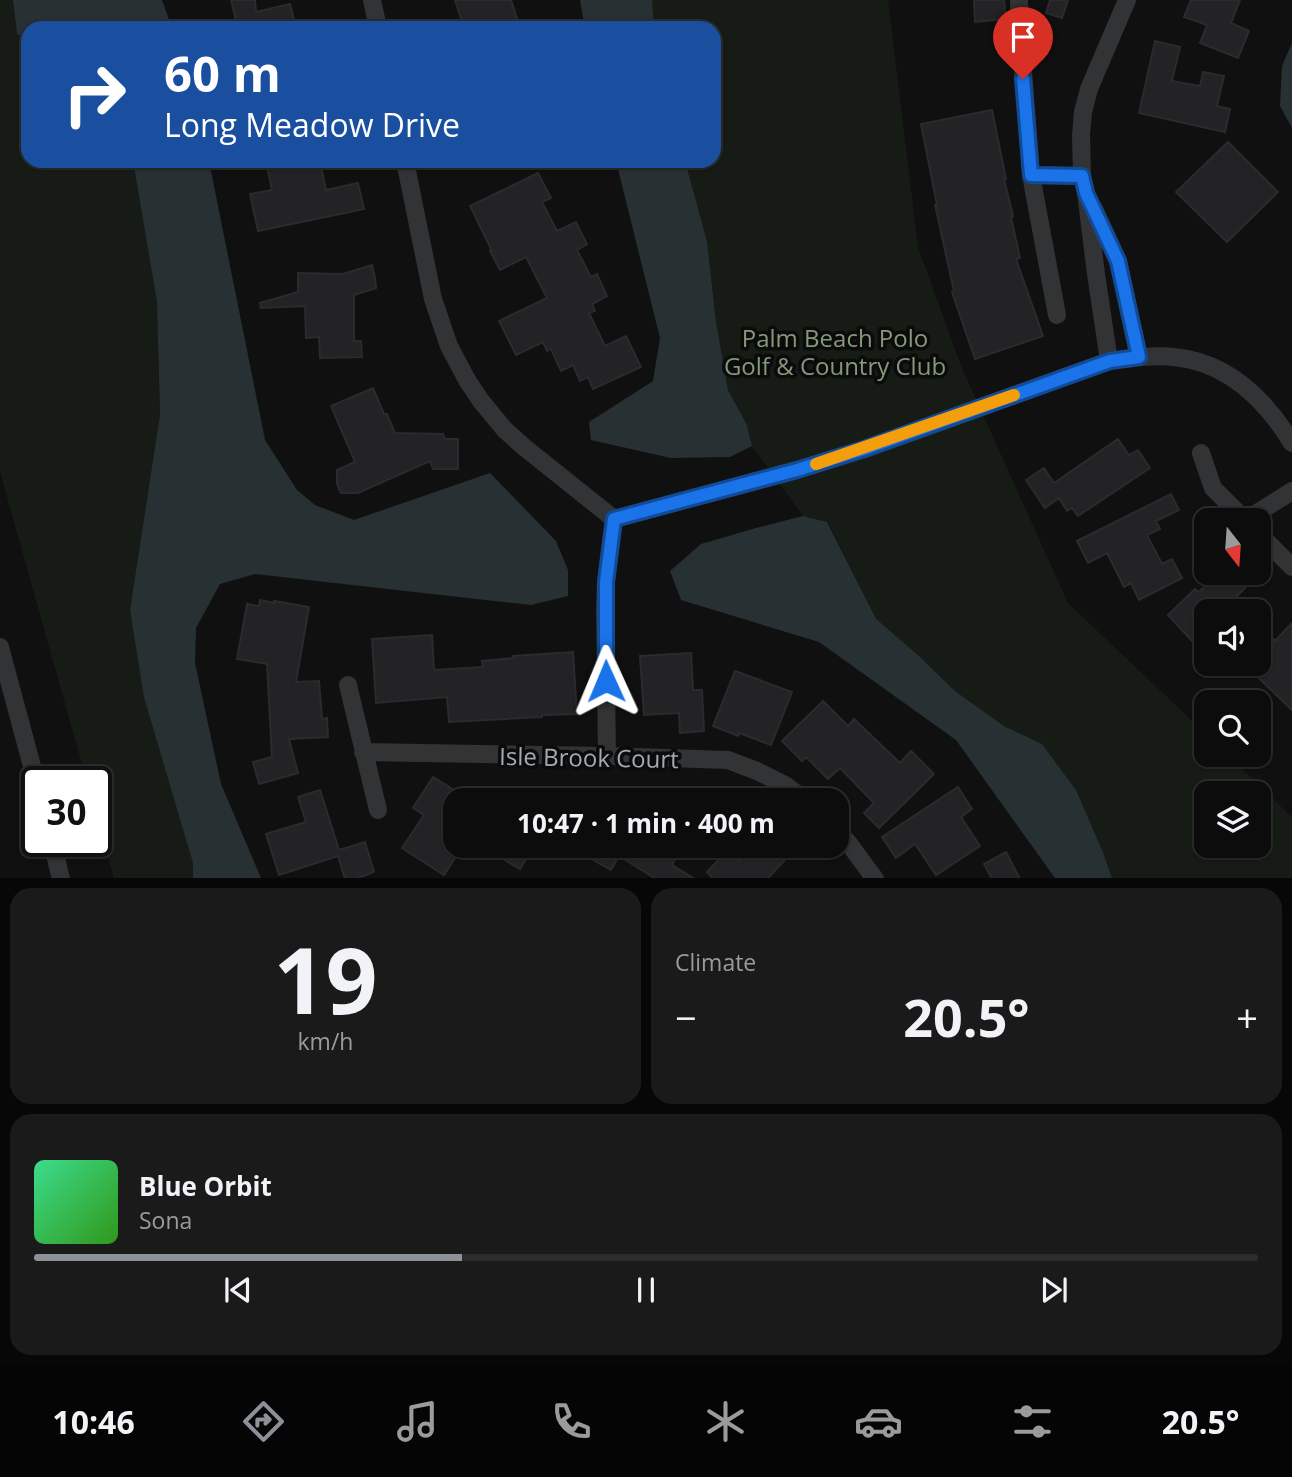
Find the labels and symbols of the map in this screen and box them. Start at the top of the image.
pin [993,7,1053,79]
park label: Palm Beach Polo Golf & Country Club [724,321,946,382]
north arrow [1194,508,1270,584]
position arrow [569,644,643,718]
street label: Isle Brook Court [499,739,679,775]
speed limit sign: 30 [21,766,112,857]

